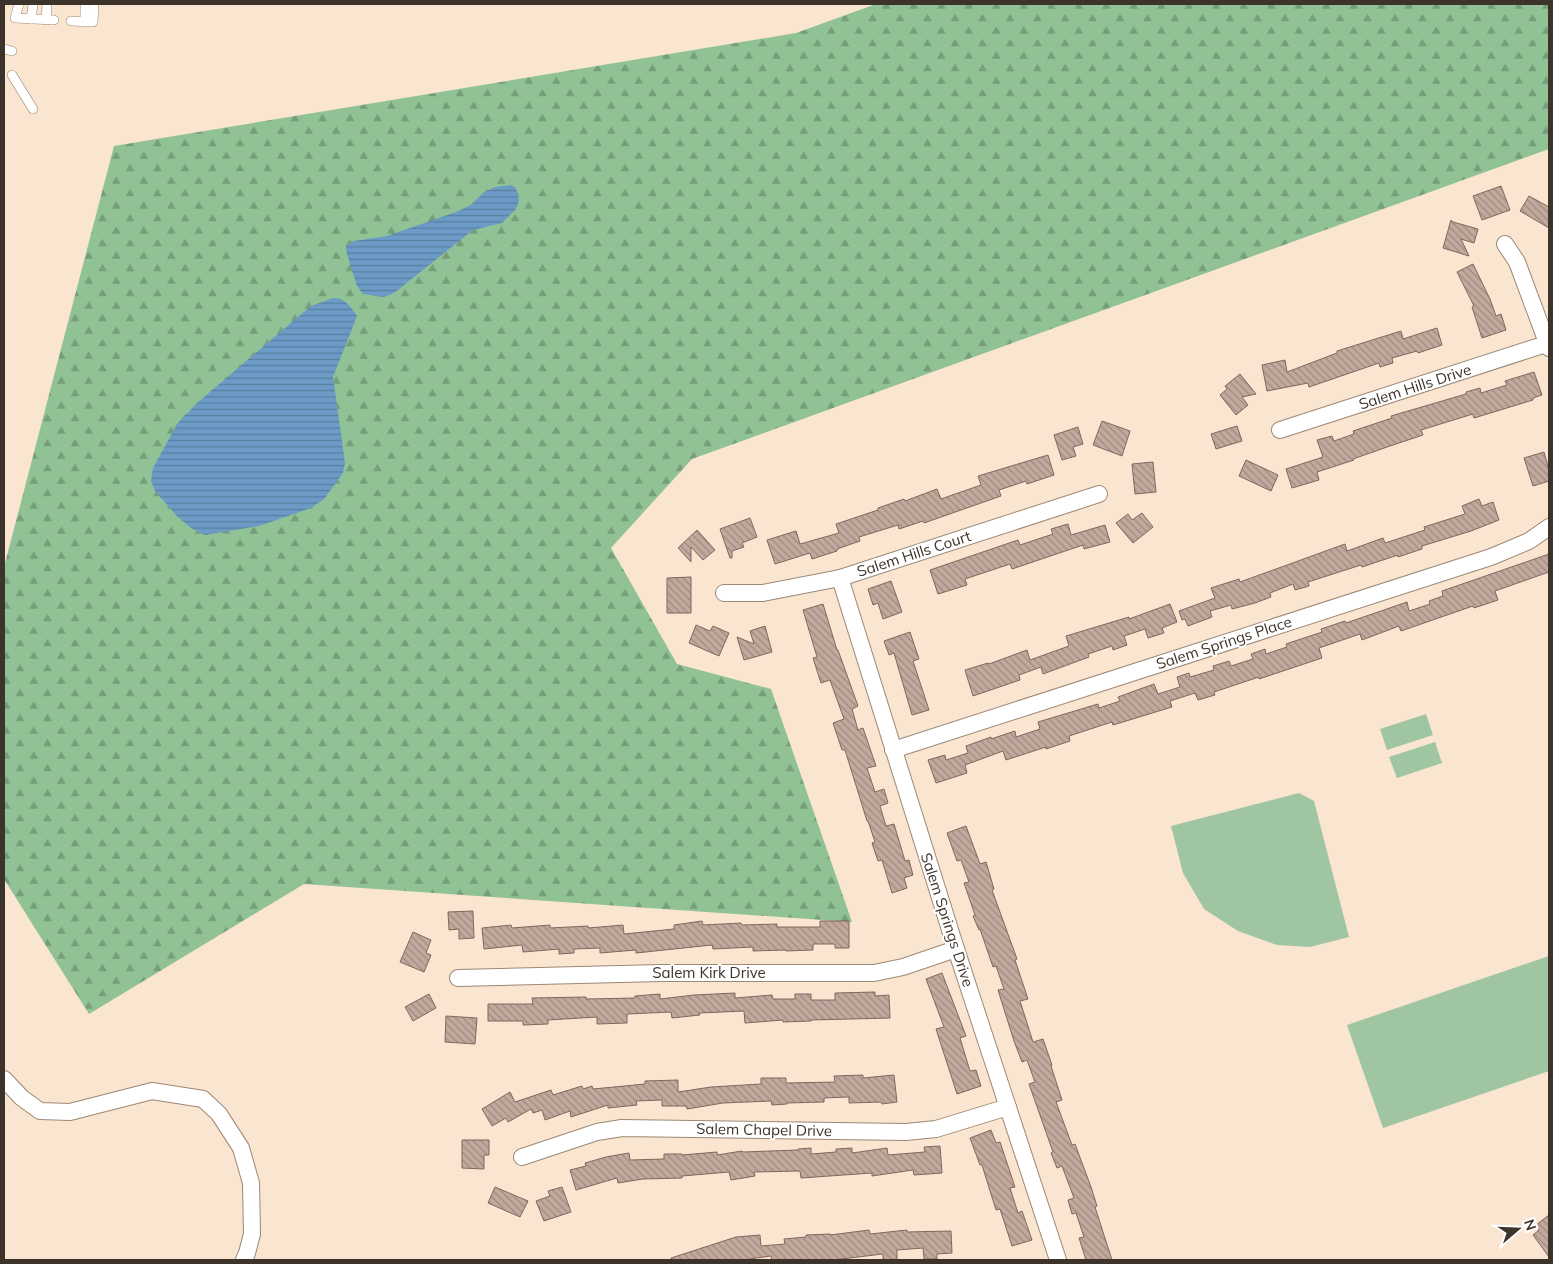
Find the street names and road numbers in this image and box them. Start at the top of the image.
street label: Salem Hills Drive [1356,359,1473,414]
street label: Salem Hills Court [854,526,973,581]
street label: Salem Springs Place [1154,612,1294,673]
street label: Salem Springs Drive [917,850,978,989]
street label: Salem Kirk Drive [652,963,766,982]
street label: Salem Chapel Drive [696,1119,832,1140]

